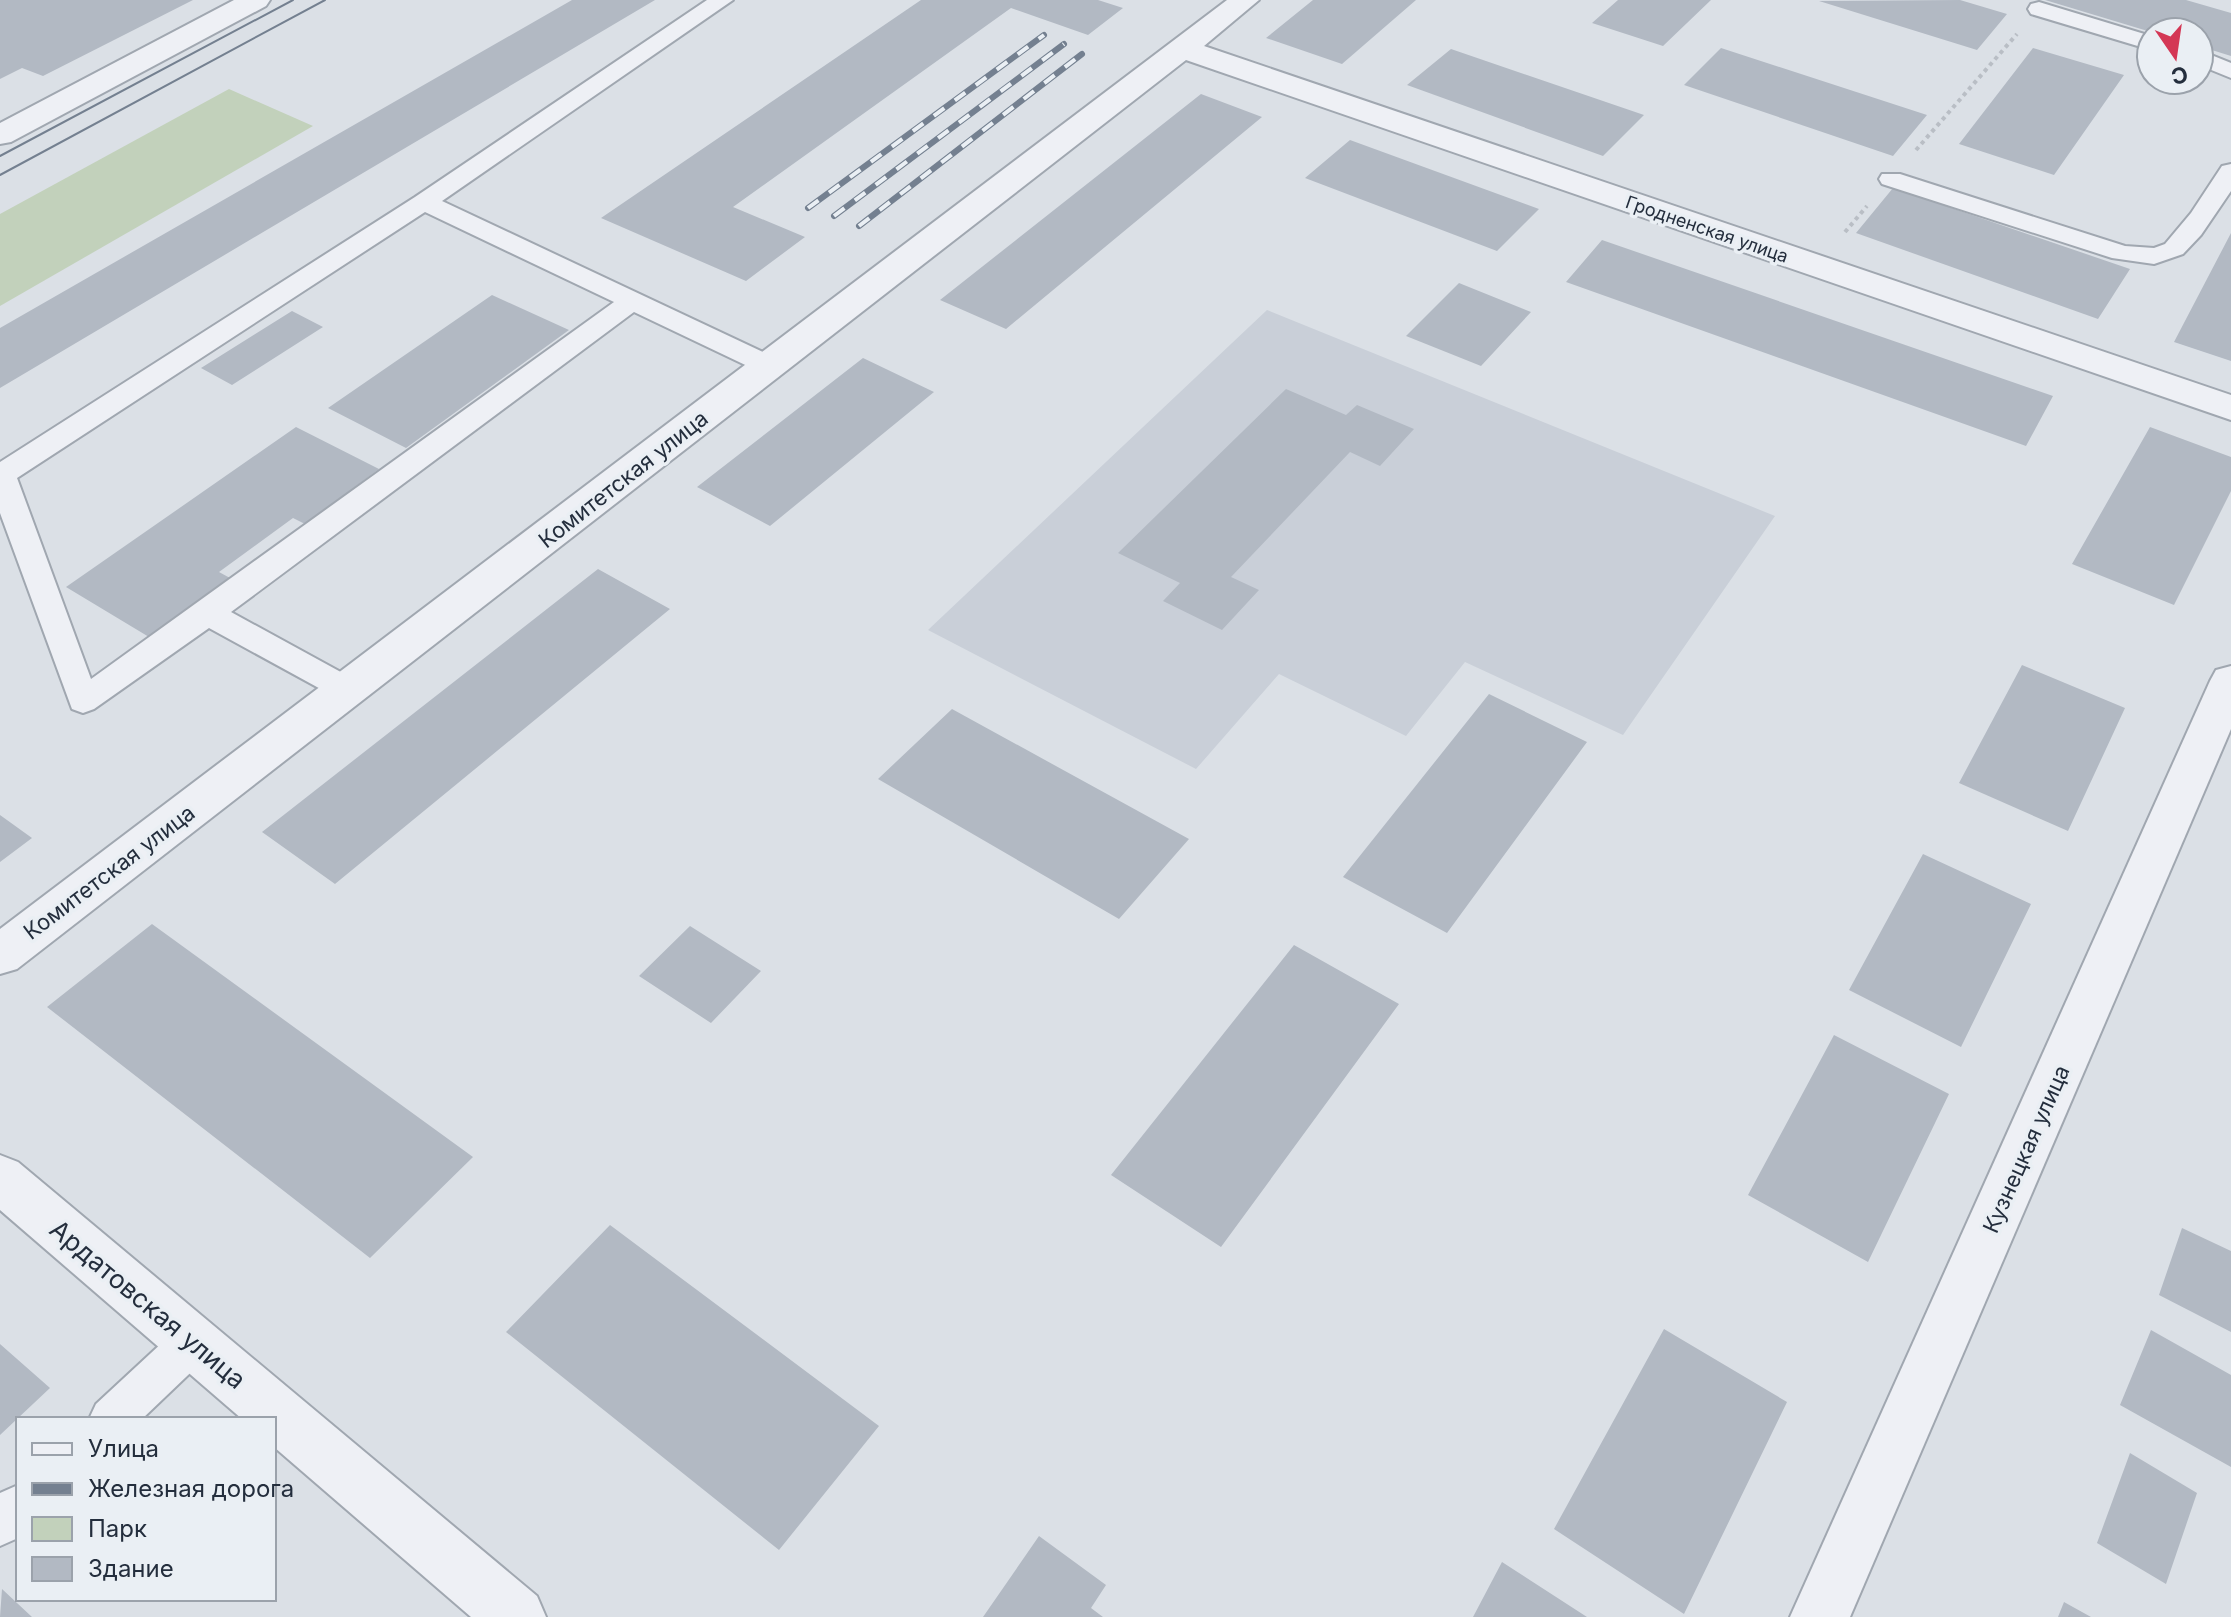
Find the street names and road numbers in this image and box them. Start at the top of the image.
street label: Гродненская улица [1623,191,1791,267]
street label: Комитетская улица [533,405,713,553]
street label: Комитетская улица [18,799,200,945]
street label: Кузнецкая улица [1977,1061,2075,1237]
street label: Ардатовская улица [44,1213,252,1395]

